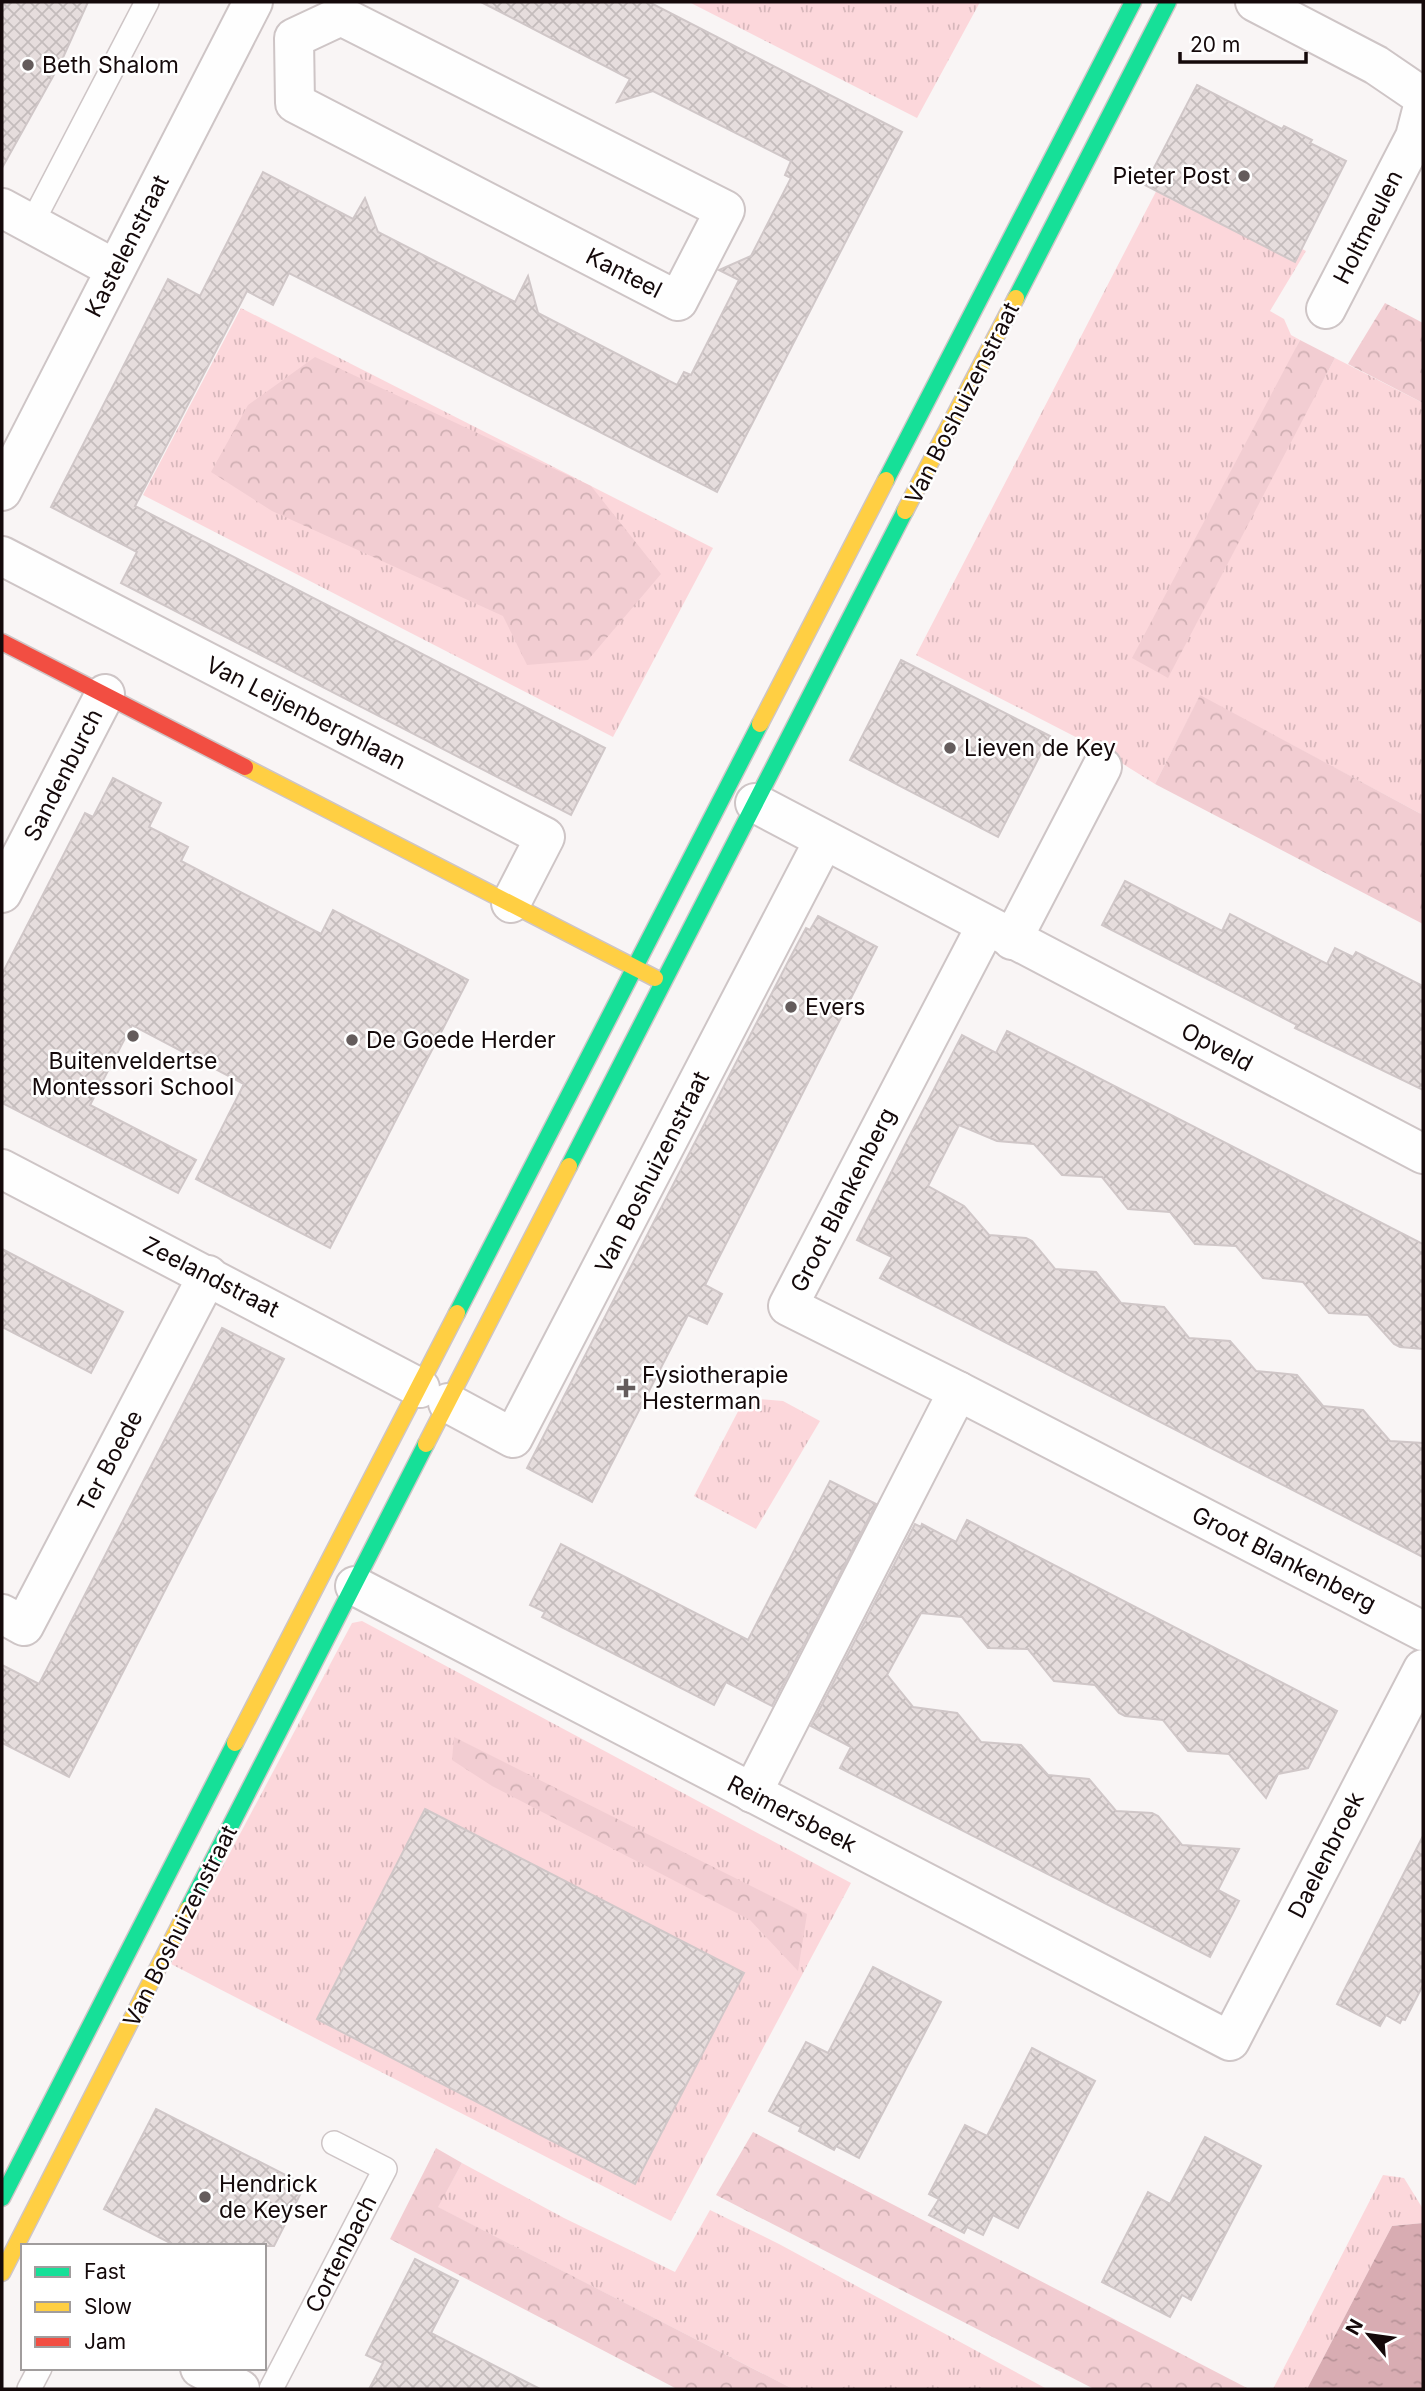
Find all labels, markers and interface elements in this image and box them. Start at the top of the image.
scale bar [1180,21,1306,65]
text: 20 m [1190,32,1240,57]
place label: Beth Shalom [42,51,179,79]
marker: Beth Shalom [20,57,36,73]
place label: Pieter Post [1112,162,1230,190]
street label: Holtmeulen [1327,165,1409,289]
marker: Pieter Post [1236,168,1252,184]
street label: Kastelenstraat [79,170,175,322]
street label: Kanteel [581,242,667,304]
street label: Van Boshuizenstraat [899,297,1025,508]
street label: Van Leijenberghlaan [201,650,411,776]
street label: Sandenburch [18,704,108,846]
place label: Lieven de Key [964,734,1116,762]
marker: Lieven de Key [942,740,958,756]
place label: Evers [805,993,866,1021]
marker: Evers [783,999,799,1015]
street label: Opveld [1177,1017,1257,1077]
place label: De Goede Herder [366,1026,556,1054]
marker: Buitenveldertse Montessori School [125,1028,141,1044]
marker: De Goede Herder [344,1032,360,1048]
place label: Buitenveldertse Montessori School [32,1047,234,1101]
street label: Van Boshuizenstraat [589,1066,715,1277]
street label: Groot Blankenberg [784,1103,902,1297]
street label: Zeelandstraat [138,1231,284,1324]
place label: Fysiotherapie Hesterman [642,1361,788,1415]
marker: Fysiotherapie Hesterman [616,1378,636,1398]
street label: Ter Boede [72,1405,148,1517]
street label: Groot Blankenberg [1187,1500,1381,1618]
street label: Reimersbeek [723,1769,862,1859]
street label: Daelenbroek [1282,1787,1370,1923]
street label: Van Boshuizenstraat [117,1820,243,2031]
place label: Hendrick de Keyser [219,2170,328,2224]
marker: Hendrick de Keyser [197,2189,213,2205]
street label: Cortenbach [299,2191,383,2317]
legend [21,2244,266,2370]
text: Fast [84,2259,126,2284]
text: Slow [84,2294,132,2319]
north arrow [1334,2300,1404,2370]
text: N [1341,2315,1368,2339]
text: Jam [84,2329,126,2354]

